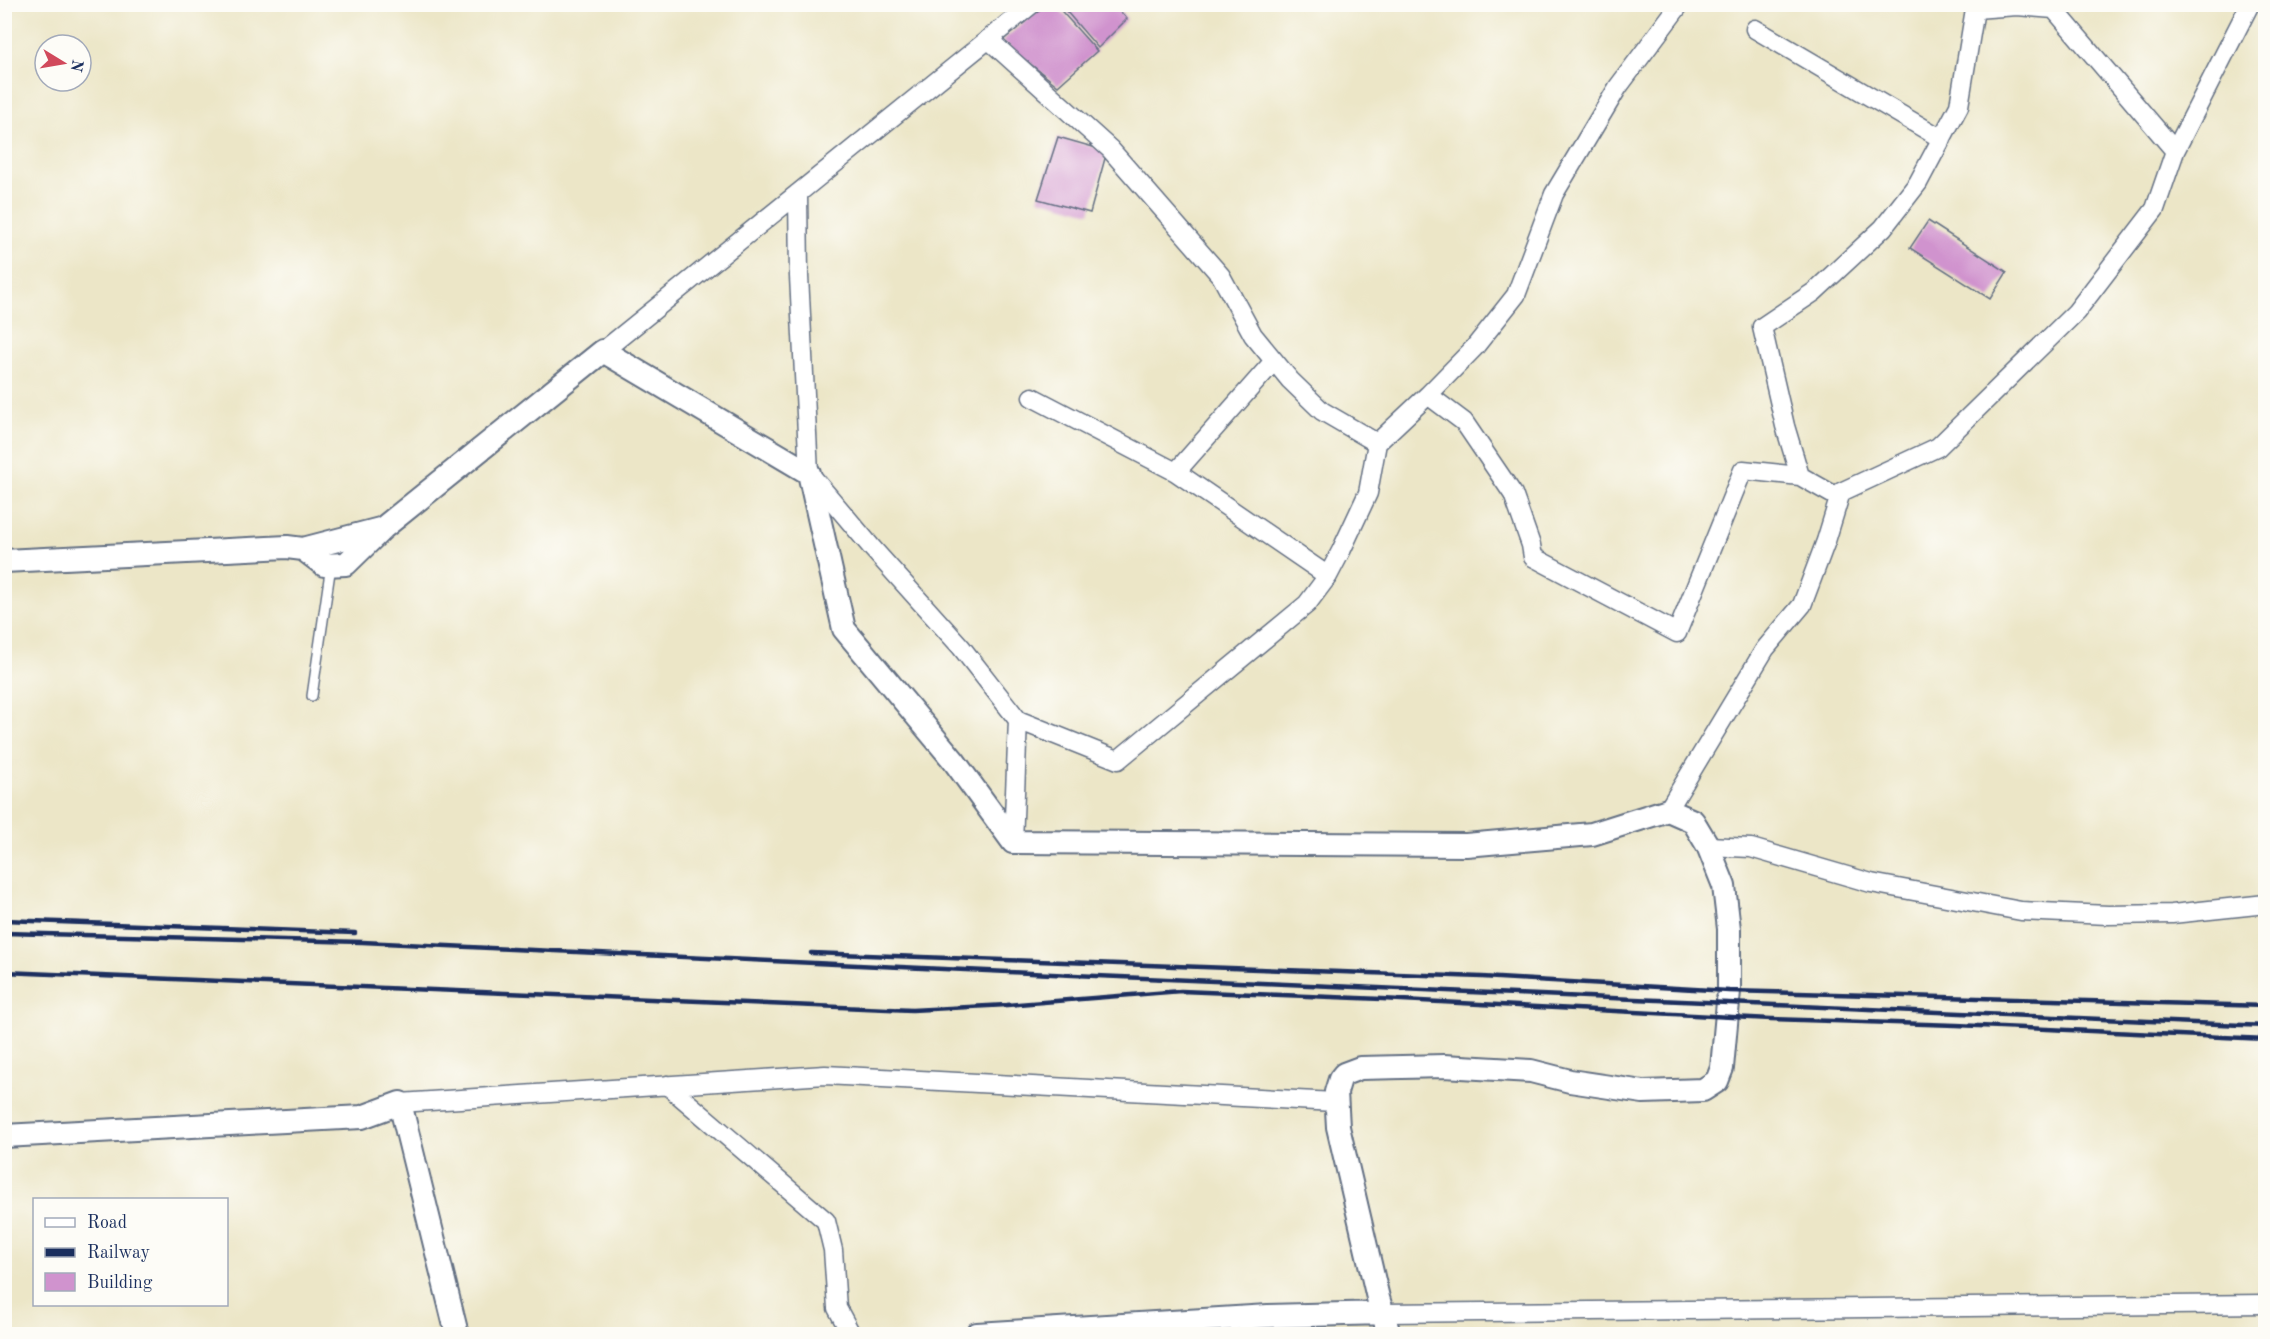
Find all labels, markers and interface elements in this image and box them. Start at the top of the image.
north arrow [33,33,93,93]
text: N [67,58,85,74]
legend [33,1198,228,1306]
text: Road [87,1214,127,1232]
text: Railway [87,1244,150,1262]
text: Building [87,1274,153,1292]

